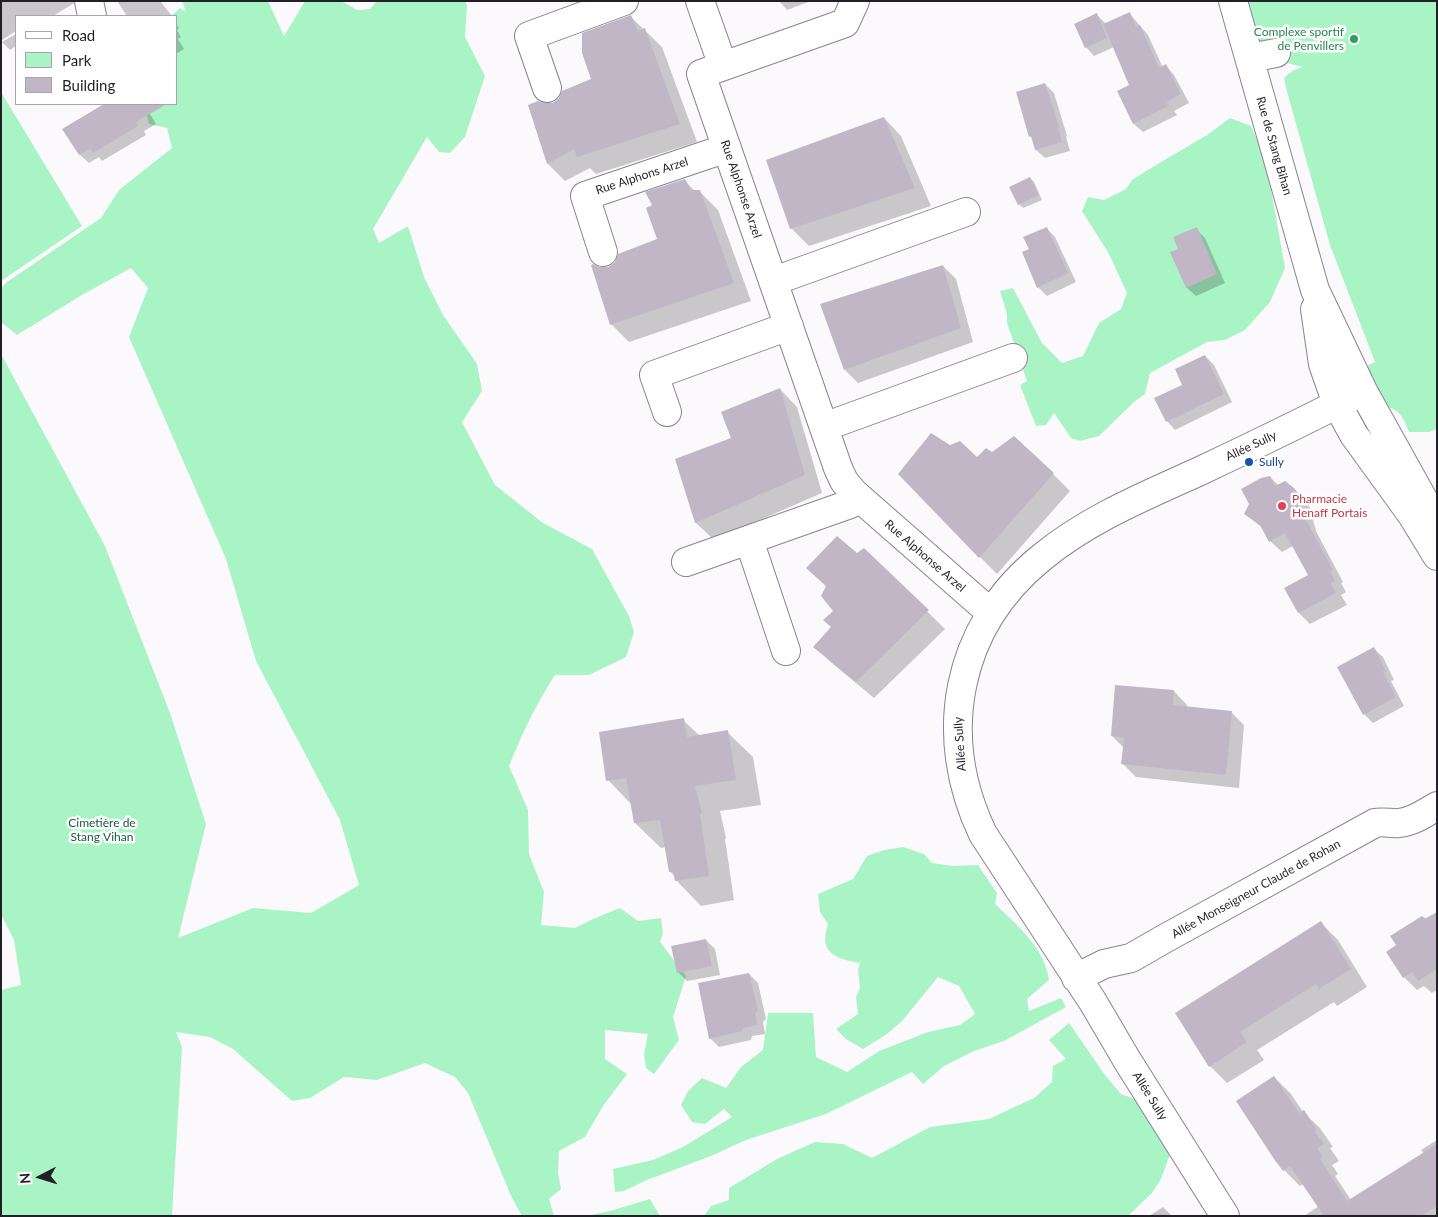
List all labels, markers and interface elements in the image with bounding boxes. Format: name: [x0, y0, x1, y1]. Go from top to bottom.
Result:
legend: [15, 15, 178, 105]
place label: Complexe sportif de Penvillers: [1254, 25, 1344, 53]
text: Road: [62, 26, 95, 44]
marker: Complexe sportif de Penvillers: [1348, 33, 1360, 45]
text: Park: [62, 51, 91, 69]
text: Building: [62, 76, 115, 94]
street label: Rue de Stang Bihan: [1253, 95, 1295, 197]
street label: Rue Alphonse Arzel: [717, 138, 765, 240]
street label: Rue Alphons Arzel: [594, 154, 690, 198]
street label: Allée Sully: [1223, 428, 1279, 464]
place label: Sully: [1259, 455, 1284, 469]
marker: Sully: [1243, 456, 1255, 468]
place label: Pharmacie Henaff Portais: [1292, 492, 1367, 520]
marker: Pharmacie Henaff Portais: [1276, 500, 1288, 512]
street label: Rue Alphonse Arzel: [881, 517, 969, 595]
street label: Allée Sully: [951, 716, 969, 772]
park label: Cimetière de Stang Vihan: [68, 816, 136, 844]
street label: Allée Monseigneur Claude de Rohan: [1169, 836, 1343, 942]
street label: Allée Sully: [1129, 1069, 1171, 1123]
north arrow: [15, 1152, 65, 1202]
text: N: [16, 1172, 33, 1184]

